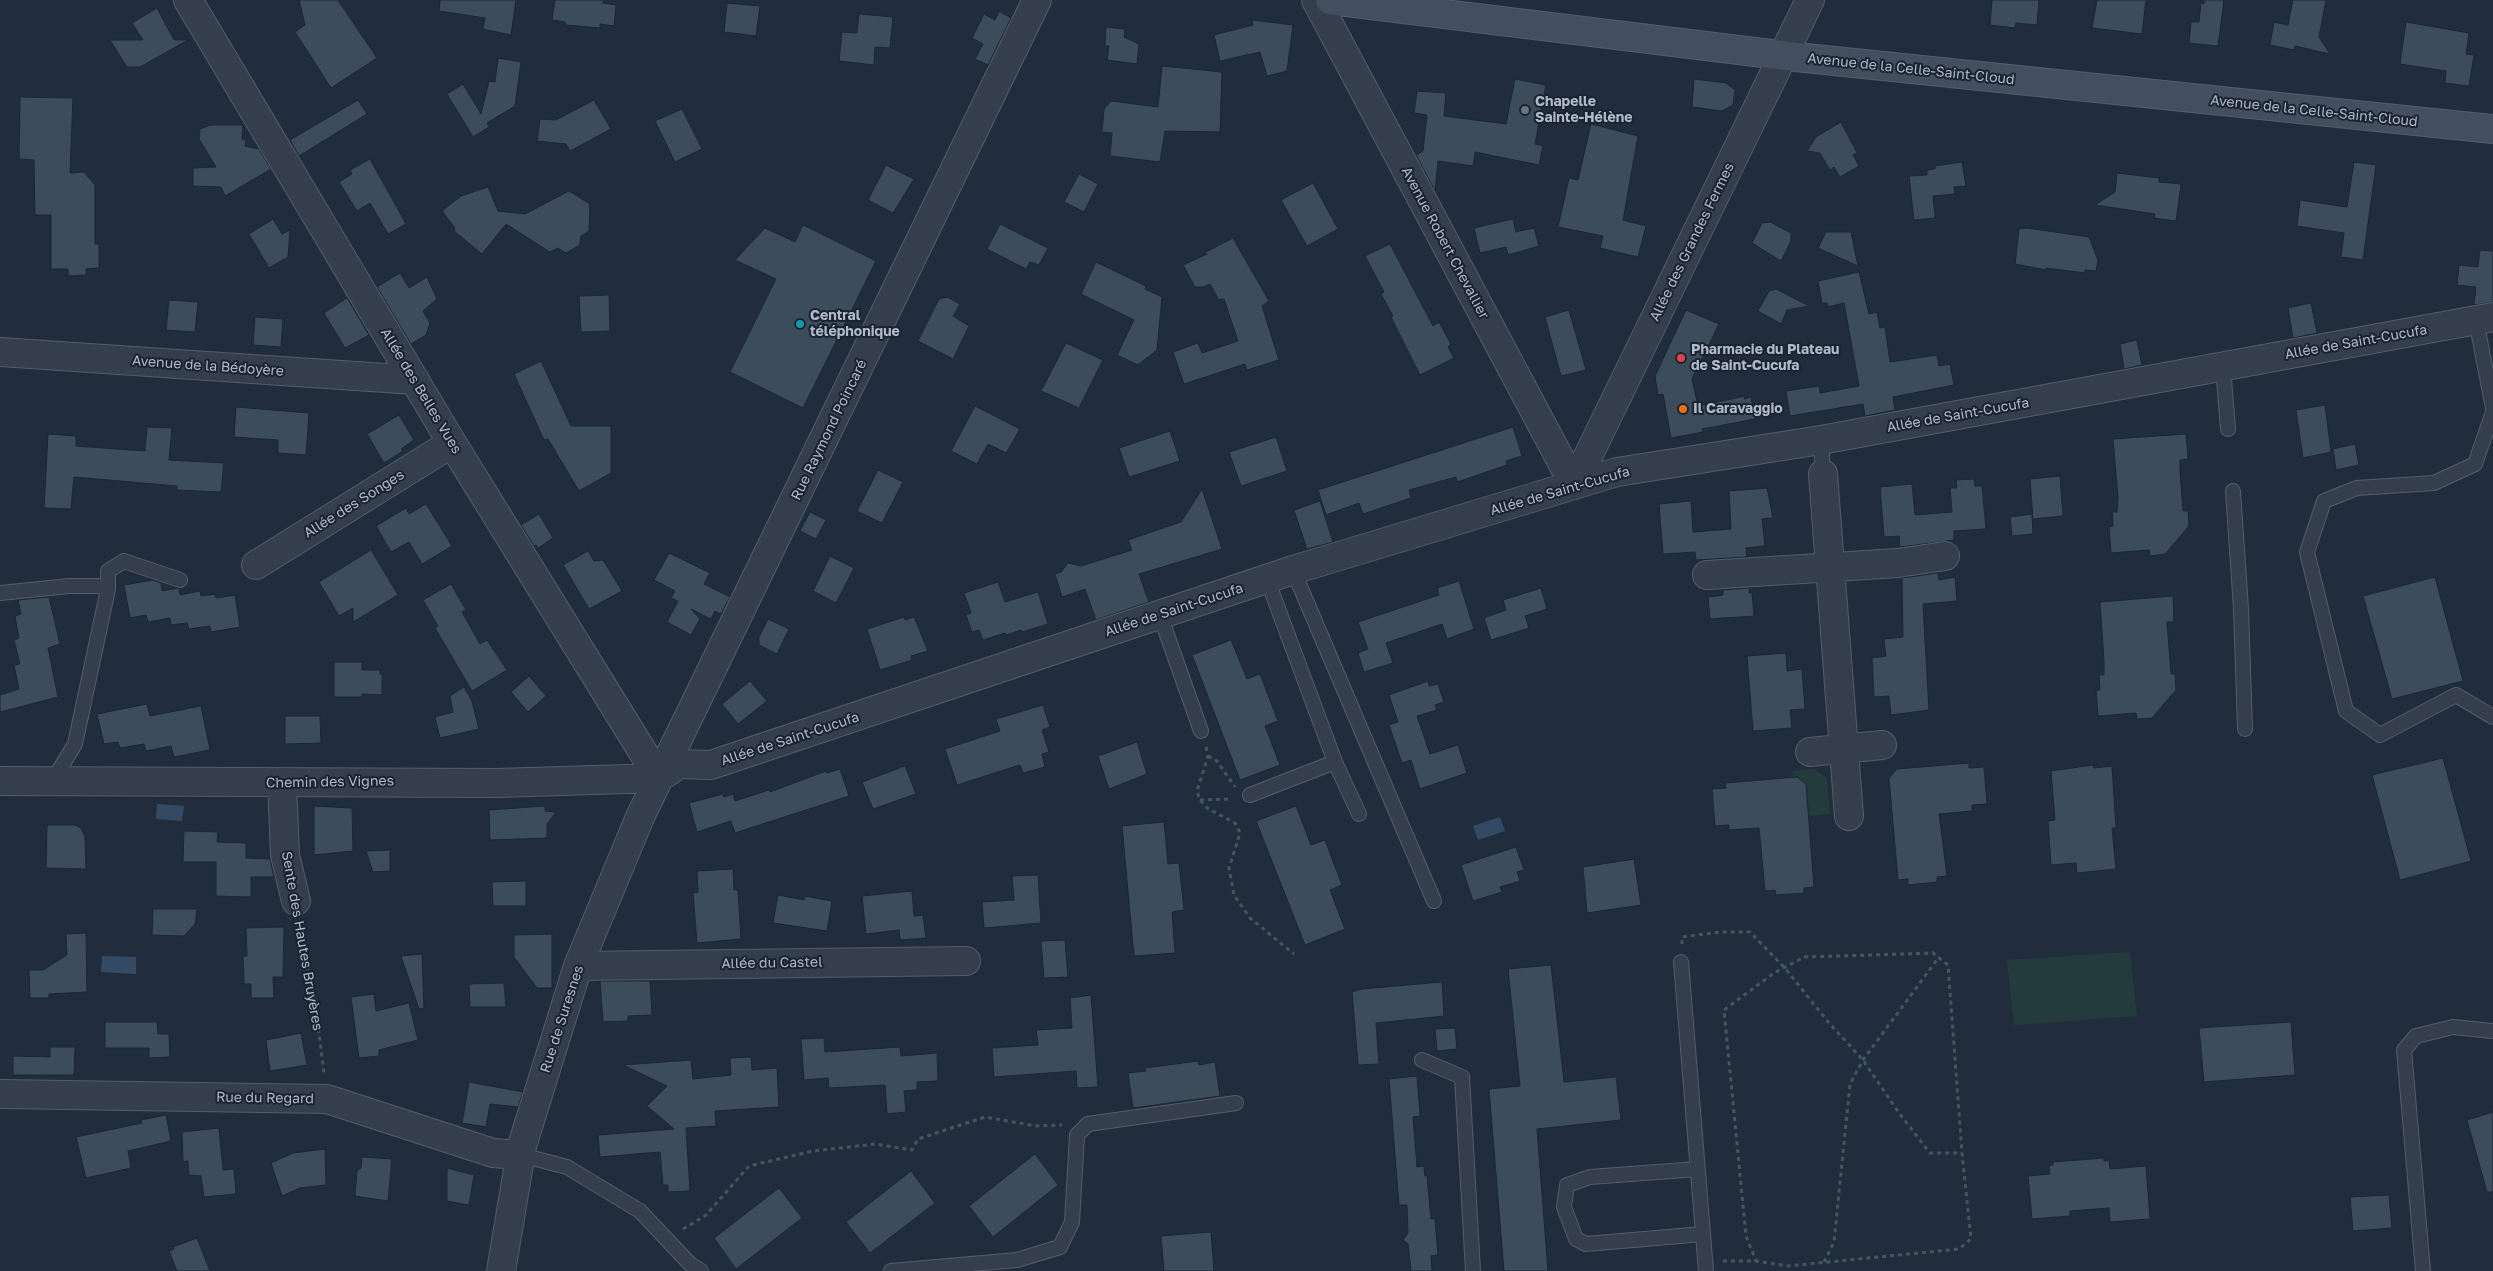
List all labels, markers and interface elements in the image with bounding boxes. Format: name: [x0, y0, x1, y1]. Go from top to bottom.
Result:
street label: Avenue de la Celle-Saint-Cloud: [1807, 50, 2015, 88]
street label: Avenue de la Celle-Saint-Cloud: [2210, 92, 2418, 130]
place label: Chapelle Sainte-Hélène: [1535, 94, 1632, 126]
marker: Chapelle Sainte-Hélène: [1519, 104, 1531, 116]
street label: Allée des Grandes Fermes: [1646, 160, 1738, 324]
street label: Avenue Robert Chevallier: [1398, 164, 1492, 322]
place label: Central téléphonique: [810, 308, 900, 341]
marker: Central téléphonique: [794, 318, 806, 330]
street label: Allée de Saint-Cucufa: [2283, 321, 2429, 363]
street label: Allée des Belles Vues: [377, 325, 465, 457]
place label: Pharmacie du Plateau de Saint-Cucufa: [1691, 342, 1839, 374]
street label: Avenue de la Bédoyère: [131, 352, 285, 380]
marker: Pharmacie du Plateau de Saint-Cucufa: [1675, 352, 1687, 364]
street label: Rue Raymond Poincaré: [788, 357, 870, 503]
street label: Allée de Saint-Cucufa: [1885, 394, 2031, 436]
place label: Il Caravaggio: [1693, 401, 1783, 417]
marker: Il Caravaggio: [1677, 403, 1689, 415]
street label: Allée de Saint-Cucufa: [1488, 463, 1632, 519]
street label: Allée des Songes: [301, 466, 407, 542]
street label: Allée de Saint-Cucufa: [1103, 580, 1245, 640]
street label: Allée de Saint-Cucufa: [719, 709, 861, 769]
street label: Chemin des Vignes: [266, 772, 394, 792]
street label: Sente des Hautes Bruyères: [278, 850, 326, 1032]
street label: Allée du Castel: [721, 954, 823, 972]
street label: Rue de Suresnes: [537, 963, 587, 1075]
street label: Rue du Regard: [216, 1089, 314, 1107]

